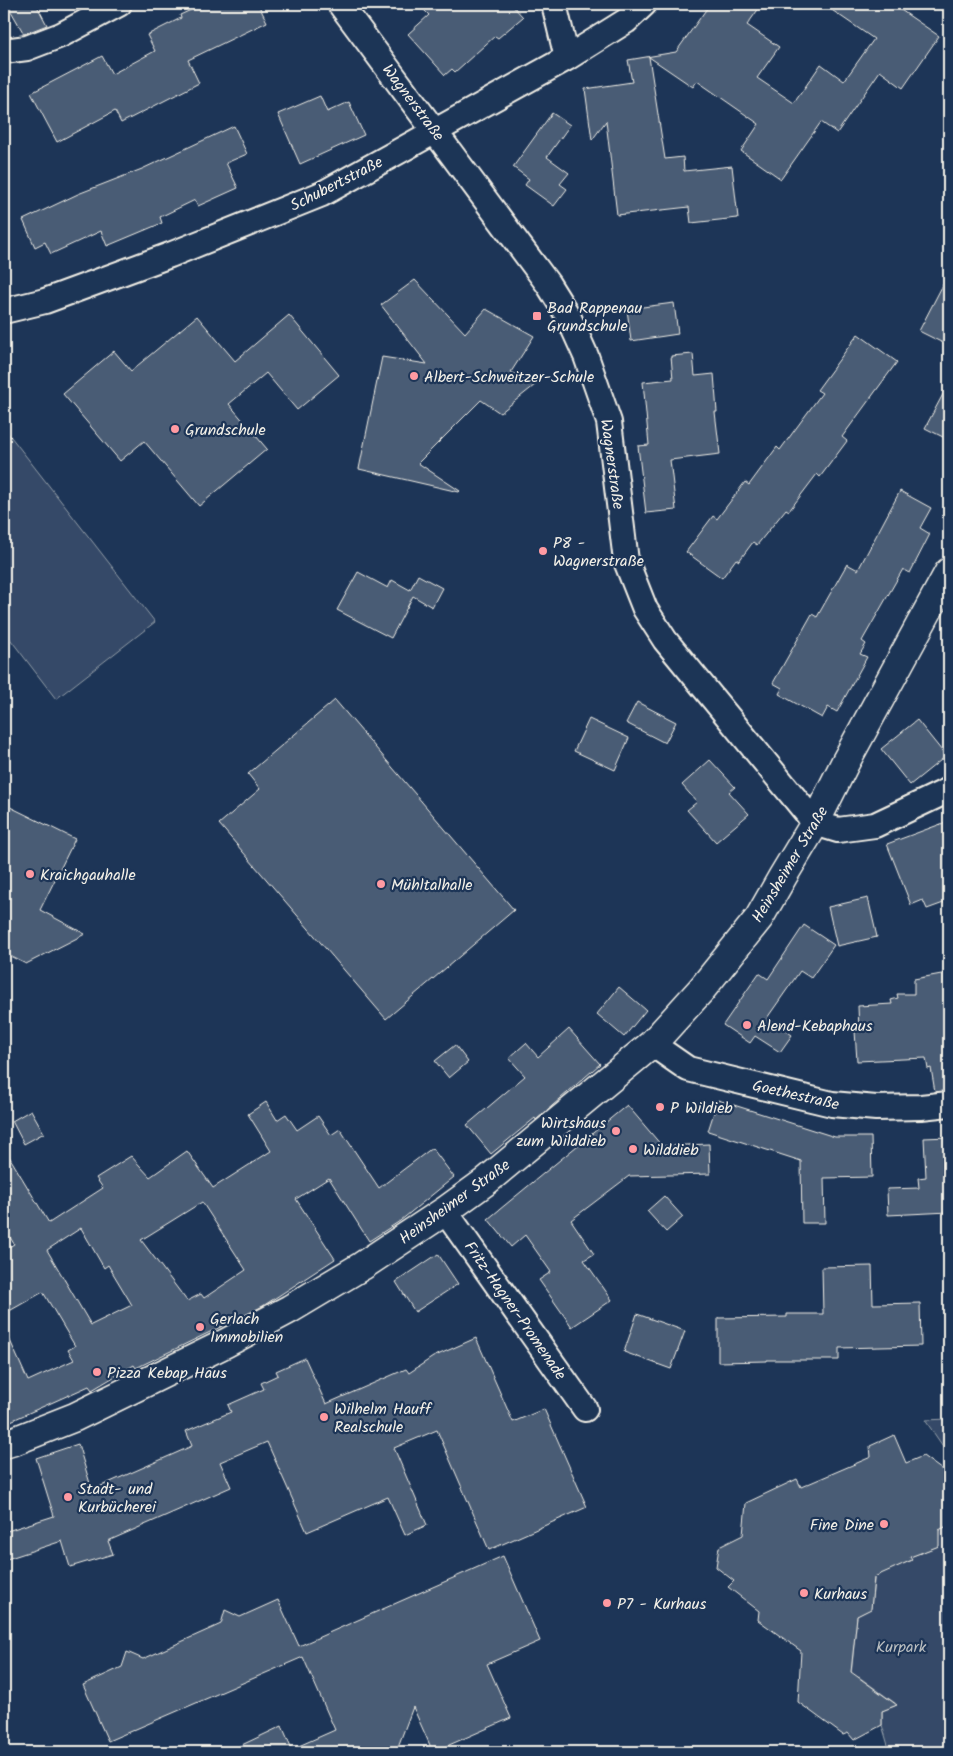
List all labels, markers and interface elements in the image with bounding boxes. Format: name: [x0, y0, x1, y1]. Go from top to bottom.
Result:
street label: Wagnerstraße: [375, 59, 450, 147]
street label: Schubertstraße: [286, 150, 388, 218]
place label: Bad Rappenau Grundschule: [547, 296, 642, 339]
marker: Bad Rappenau Grundschule: [531, 310, 543, 322]
place label: Albert-Schweitzer-Schule: [424, 365, 594, 390]
marker: Albert-Schweitzer-Schule: [408, 370, 420, 382]
street label: Wagnerstraße: [593, 417, 630, 511]
place label: Grundschule: [185, 418, 266, 443]
marker: Grundschule: [169, 423, 181, 435]
place label: P8 - Wagnerstraße: [553, 531, 644, 574]
marker: P8 - Wagnerstraße: [537, 545, 549, 557]
street label: Heinsheimer Straße: [745, 802, 835, 928]
place label: Kraichgauhalle: [40, 863, 136, 888]
marker: Kraichgauhalle: [24, 868, 36, 880]
place label: Mühltalhalle: [391, 873, 473, 898]
marker: Mühltalhalle: [375, 878, 387, 890]
place label: Alend-Kebaphaus: [757, 1014, 873, 1039]
marker: Alend-Kebaphaus: [741, 1019, 753, 1031]
street label: Goethestraße: [750, 1073, 842, 1118]
place label: P Wildieb: [670, 1096, 733, 1121]
marker: P Wildieb: [654, 1101, 666, 1113]
place label: Wirtshaus zum Wilddieb: [516, 1111, 607, 1154]
marker: Wirtshaus zum Wilddieb: [610, 1125, 622, 1137]
place label: Wilddieb: [643, 1138, 699, 1163]
marker: Wilddieb: [627, 1143, 639, 1155]
street label: Heinsheimer Straße: [394, 1153, 516, 1251]
street label: Fritz-Hagner-Promenade: [457, 1236, 572, 1385]
place label: Gerlach Immobilien: [210, 1307, 283, 1350]
marker: Gerlach Immobilien: [194, 1321, 206, 1333]
place label: Pizza Kebap Haus: [107, 1361, 227, 1386]
marker: Pizza Kebap Haus: [91, 1366, 103, 1378]
place label: Wilhelm Hauff Realschule: [334, 1397, 433, 1440]
marker: Wilhelm Hauff Realschule: [318, 1411, 330, 1423]
place label: Stadt- und Kurbücherei: [78, 1477, 157, 1520]
marker: Stadt- und Kurbücherei: [62, 1491, 74, 1503]
place label: Fine Dine: [810, 1513, 874, 1538]
marker: Fine Dine: [878, 1518, 890, 1530]
place label: Kurhaus: [814, 1582, 867, 1607]
marker: Kurhaus: [798, 1587, 810, 1599]
place label: P7 - Kurhaus: [617, 1592, 706, 1617]
marker: P7 - Kurhaus: [601, 1597, 613, 1609]
park label: Kurpark: [876, 1635, 927, 1660]

